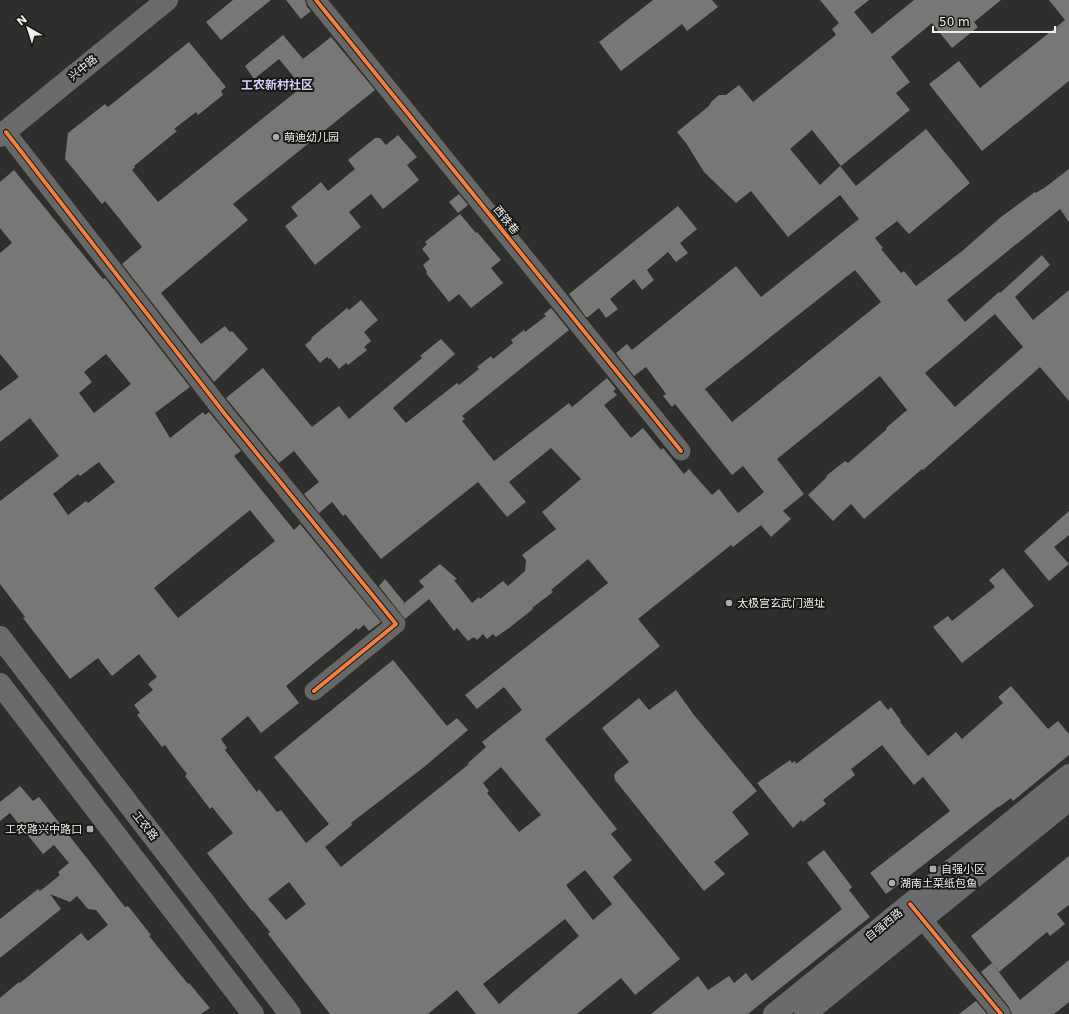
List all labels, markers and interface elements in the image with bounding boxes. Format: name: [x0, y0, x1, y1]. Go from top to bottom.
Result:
north arrow: [8, 8, 48, 48]
scale bar: [933, 8, 1055, 34]
text: N: [14, 13, 30, 29]
text: 50 m: [939, 15, 970, 29]
street label: 兴中路: [66, 53, 100, 83]
district label: 工农新村社区: [241, 78, 313, 92]
place label: 萌迪幼儿园: [284, 131, 339, 144]
marker: 萌迪幼儿园: [271, 132, 281, 142]
street label: 西铁巷: [491, 203, 521, 237]
place label: 太极宫玄武门遗址: [737, 597, 825, 610]
marker: 太极宫玄武门遗址: [724, 598, 734, 608]
street label: 工农路: [130, 809, 160, 843]
place label: 工农路兴中路口: [5, 823, 82, 836]
marker: 工农路兴中路口: [85, 824, 95, 834]
place label: 自强小区: [941, 863, 985, 876]
marker: 自强小区: [928, 864, 938, 874]
place label: 湖南土菜纸包鱼: [900, 877, 977, 890]
marker: 湖南土菜纸包鱼: [887, 878, 897, 888]
street label: 自强西路: [863, 906, 905, 944]

